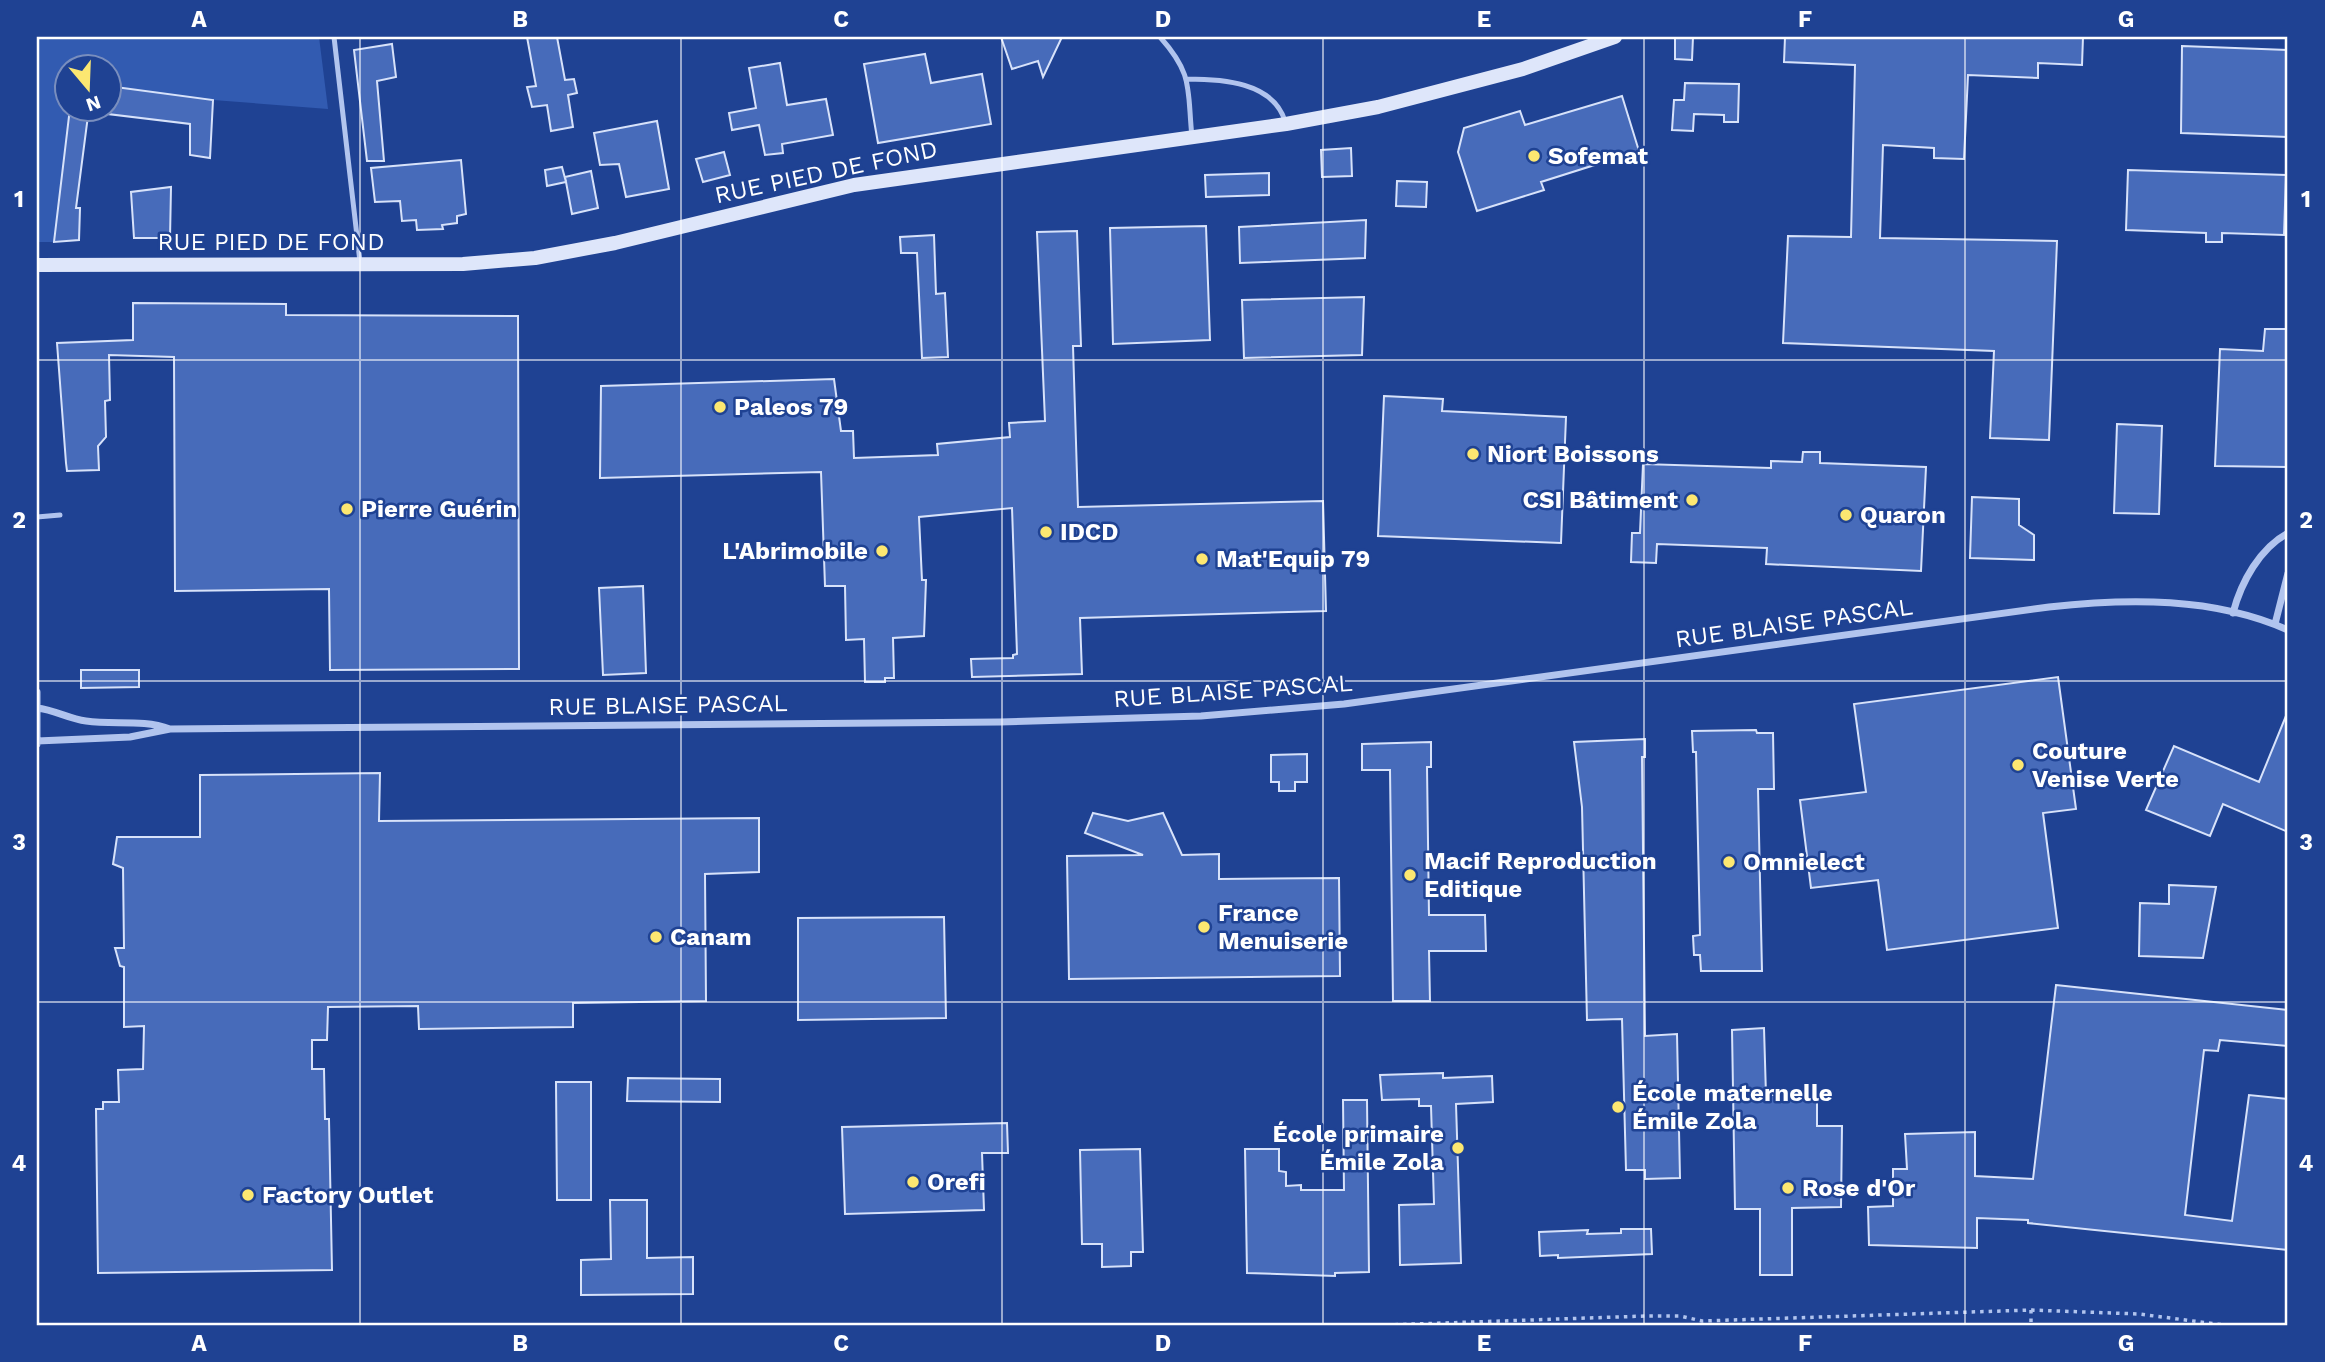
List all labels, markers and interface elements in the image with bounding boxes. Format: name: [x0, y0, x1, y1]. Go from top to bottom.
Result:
text: A: [191, 6, 207, 33]
text: B: [512, 6, 528, 33]
text: C: [833, 6, 849, 33]
text: D: [1155, 6, 1171, 33]
text: E: [1477, 6, 1491, 33]
text: F: [1798, 6, 1812, 33]
text: G: [2118, 6, 2134, 33]
north arrow: [52, 52, 122, 122]
text: N: [83, 90, 104, 117]
street label: RUE PIED DE FOND: [712, 135, 940, 209]
place label: Sofemat: [1548, 142, 1648, 170]
marker: Sofemat: [1526, 148, 1542, 164]
text: 1: [14, 186, 24, 213]
text: 1: [2301, 186, 2311, 213]
street label: RUE PIED DE FOND: [157, 228, 385, 256]
place label: Paleos 79: [734, 393, 848, 421]
marker: Paleos 79: [712, 399, 728, 415]
place label: Niort Boissons: [1487, 440, 1659, 468]
marker: Niort Boissons: [1465, 446, 1481, 462]
place label: CSI Bâtiment: [1523, 486, 1679, 514]
marker: CSI Bâtiment: [1684, 492, 1700, 508]
place label: Pierre Guérin: [361, 495, 517, 523]
marker: Pierre Guérin: [339, 501, 355, 517]
place label: Quaron: [1860, 501, 1946, 529]
text: 2: [12, 507, 26, 534]
marker: Quaron: [1838, 507, 1854, 523]
text: 2: [2299, 507, 2313, 534]
place label: IDCD: [1060, 518, 1118, 546]
marker: IDCD: [1038, 524, 1054, 540]
place label: L'Abrimobile: [722, 537, 868, 565]
marker: L'Abrimobile: [874, 543, 890, 559]
place label: Mat'Equip 79: [1216, 545, 1370, 573]
marker: Mat'Equip 79: [1194, 551, 1210, 567]
street label: RUE BLAISE PASCAL: [1673, 592, 1915, 654]
street label: RUE BLAISE PASCAL: [1113, 669, 1353, 713]
street label: RUE BLAISE PASCAL: [548, 689, 788, 721]
place label: Couture Venise Verte: [2032, 737, 2179, 793]
marker: Couture Venise Verte: [2010, 757, 2026, 773]
text: 3: [12, 829, 26, 856]
text: 3: [2299, 829, 2313, 856]
place label: Macif Reproduction Editique: [1424, 847, 1657, 903]
place label: Omnielect: [1743, 848, 1865, 876]
marker: Omnielect: [1721, 854, 1737, 870]
marker: Macif Reproduction Editique: [1402, 867, 1418, 883]
place label: France Menuiserie: [1218, 899, 1348, 955]
marker: France Menuiserie: [1196, 919, 1212, 935]
place label: Canam: [670, 923, 752, 951]
marker: Canam: [648, 929, 664, 945]
place label: École maternelle Émile Zola: [1632, 1079, 1833, 1135]
marker: École maternelle Émile Zola: [1610, 1099, 1626, 1115]
place label: École primaire Émile Zola: [1273, 1120, 1444, 1176]
marker: École primaire Émile Zola: [1450, 1140, 1466, 1156]
text: 4: [12, 1150, 27, 1177]
text: 4: [2299, 1150, 2314, 1177]
place label: Orefi: [927, 1168, 986, 1196]
marker: Orefi: [905, 1174, 921, 1190]
place label: Rose d'Or: [1802, 1174, 1916, 1202]
marker: Rose d'Or: [1780, 1180, 1796, 1196]
place label: Factory Outlet: [262, 1181, 434, 1209]
marker: Factory Outlet: [240, 1187, 256, 1203]
text: A: [191, 1330, 207, 1357]
text: B: [512, 1330, 528, 1357]
text: C: [833, 1330, 849, 1357]
text: D: [1155, 1330, 1171, 1357]
text: E: [1477, 1330, 1491, 1357]
text: F: [1798, 1330, 1812, 1357]
text: G: [2118, 1330, 2134, 1357]

